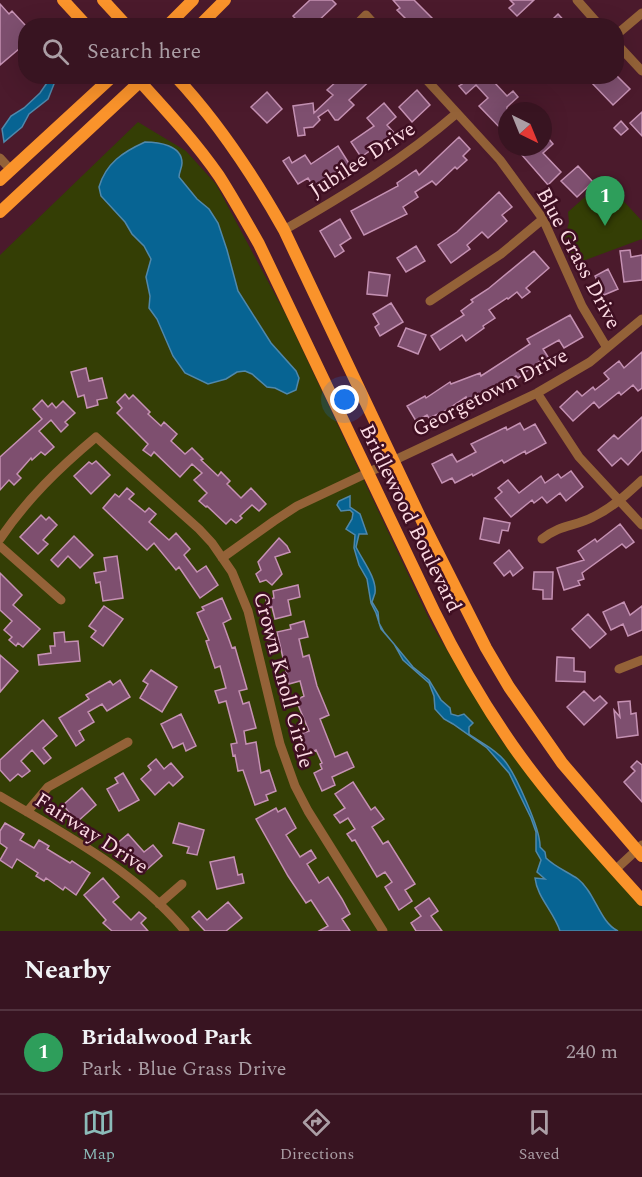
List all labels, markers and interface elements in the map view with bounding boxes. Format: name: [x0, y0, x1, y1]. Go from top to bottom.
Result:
search box: [18, 18, 624, 84]
icon: search: [39, 35, 72, 68]
text: Search here: [87, 35, 201, 68]
north arrow: [498, 102, 552, 156]
street label: Jubilee Drive: [303, 113, 422, 206]
pin: 1: [586, 176, 624, 226]
street label: Blue Grass Drive: [527, 182, 629, 335]
street label: Georgetown Drive: [407, 340, 574, 446]
your location: [330, 385, 359, 414]
street label: Bridlewood Boulevard: [350, 419, 470, 618]
street label: Crown Knoll Circle: [244, 589, 322, 772]
street label: Fairway Drive: [28, 785, 155, 883]
text: Nearby: [24, 950, 110, 990]
text: Bridalwood Park: [81, 1021, 252, 1054]
text: 1: [38, 1037, 49, 1067]
text: 240 m: [566, 1037, 618, 1067]
text: Park · Blue Grass Drive: [81, 1054, 286, 1084]
tab: Map: [82, 1106, 115, 1166]
tab: Directions: [280, 1106, 354, 1166]
tab: Saved: [519, 1106, 560, 1166]

